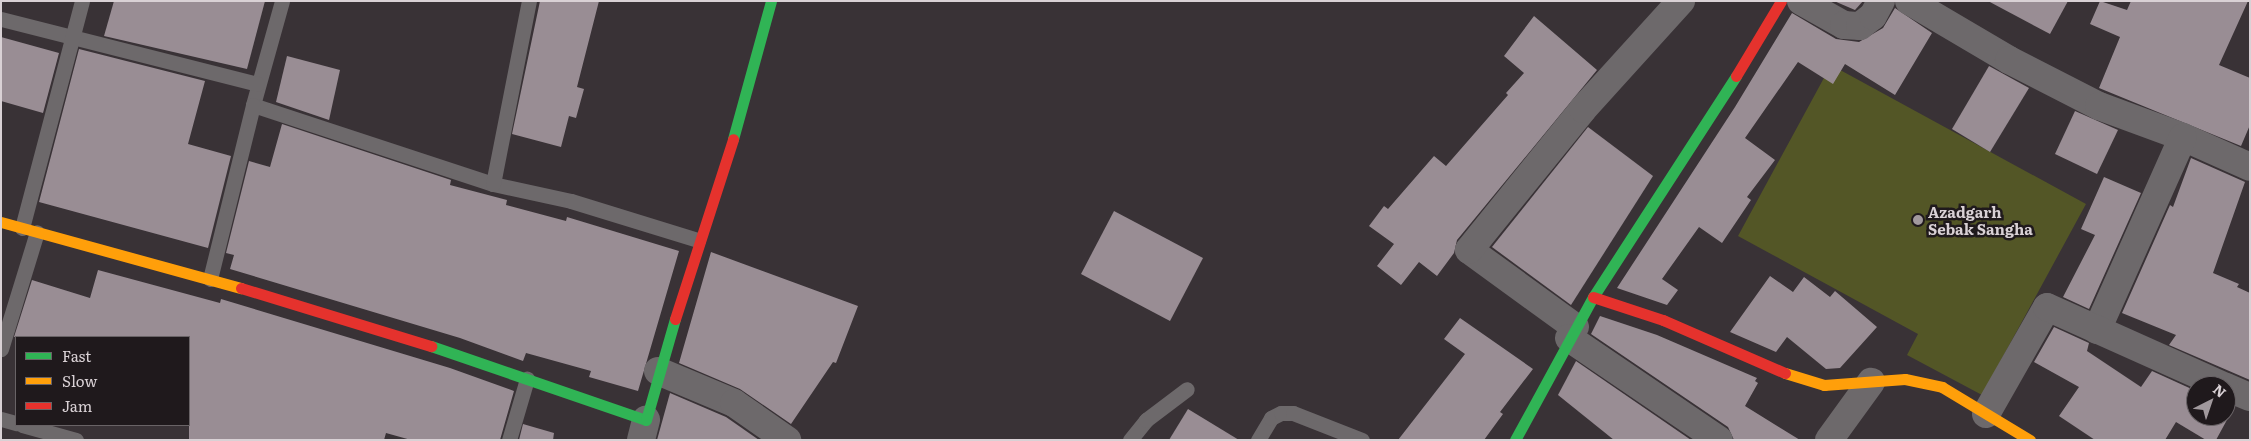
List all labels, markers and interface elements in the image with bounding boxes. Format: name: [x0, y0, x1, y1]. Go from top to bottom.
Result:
place label: Azadgarh Sebak Sangha: [1928, 202, 2033, 237]
marker: Azadgarh Sebak Sangha: [1912, 214, 1924, 226]
legend: [15, 336, 190, 426]
text: Fast: [62, 344, 91, 367]
text: Slow: [62, 369, 97, 392]
north arrow: [2186, 376, 2236, 426]
text: N: [2209, 379, 2231, 402]
text: Jam: [62, 394, 92, 417]

